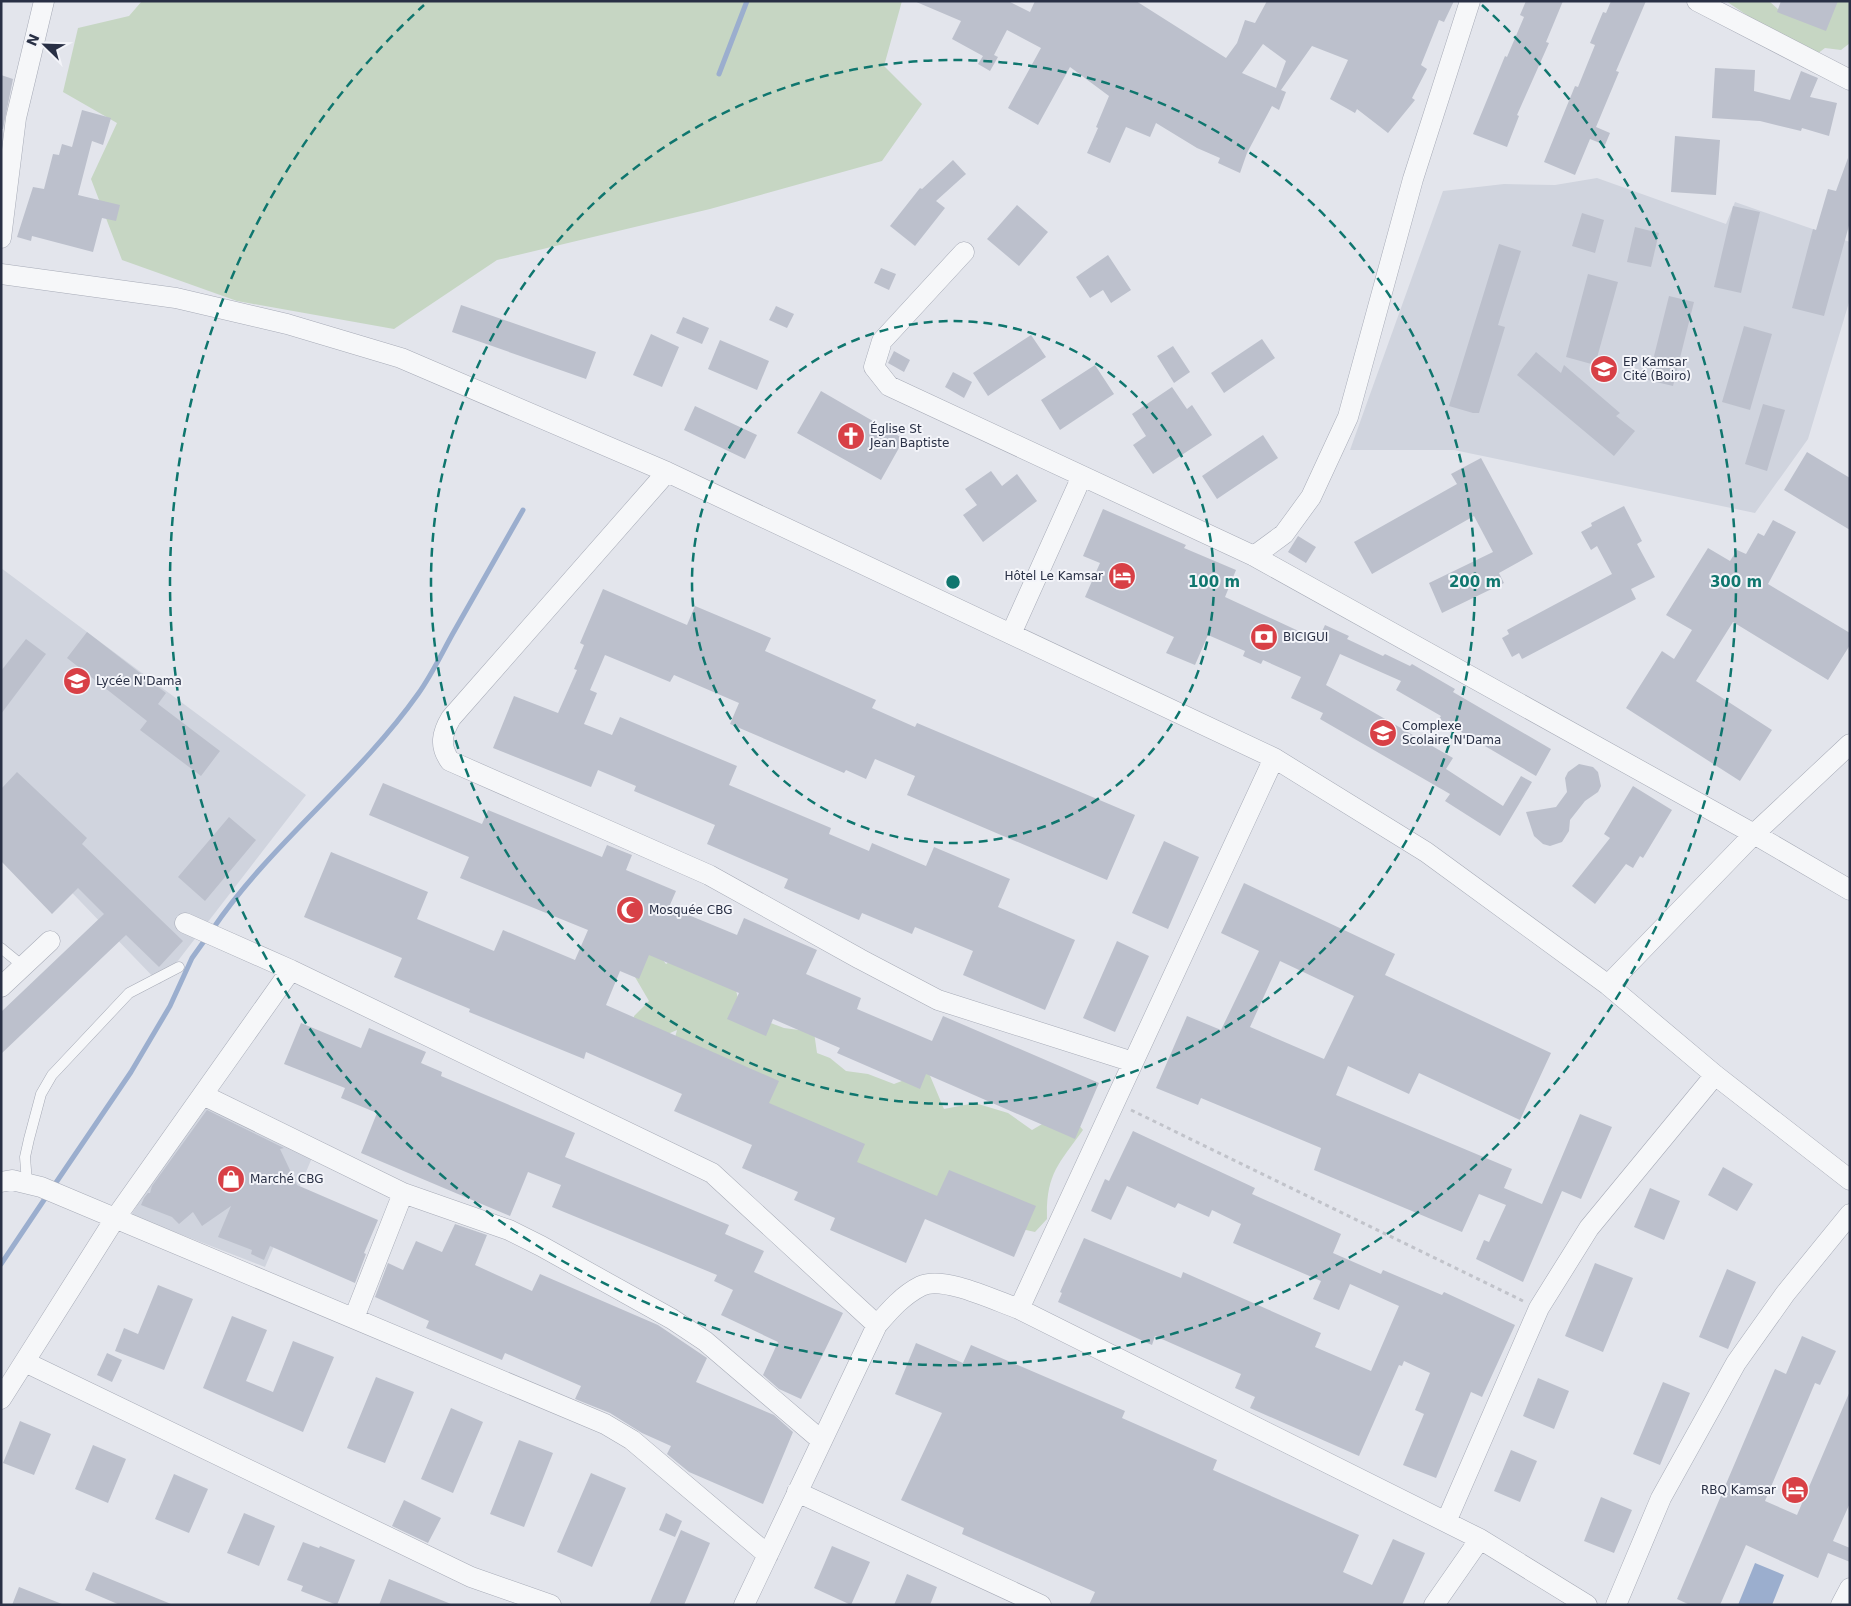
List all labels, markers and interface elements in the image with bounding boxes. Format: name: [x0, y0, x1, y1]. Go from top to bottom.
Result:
north arrow: [20, 20, 70, 70]
text: N: [23, 31, 43, 48]
school or university icon: EP Kamsar Cité (Boiro): [1589, 354, 1619, 384]
place label: EP Kamsar Cité (Boiro): [1623, 355, 1691, 383]
church icon: Église St Jean Baptiste: [836, 421, 866, 451]
place label: Église St Jean Baptiste: [869, 421, 949, 450]
hotel icon: Hôtel Le Kamsar: [1107, 561, 1137, 591]
place label: Hôtel Le Kamsar: [1004, 569, 1103, 583]
centre of rings: [944, 573, 962, 591]
text: 100 m: [1188, 573, 1240, 591]
text: 200 m: [1449, 573, 1501, 591]
text: 300 m: [1710, 573, 1762, 591]
bank icon: BICIGUI: [1249, 622, 1279, 652]
place label: BICIGUI: [1283, 630, 1328, 644]
school or university icon: Lycée N'Dama: [62, 666, 92, 696]
place label: Lycée N'Dama: [96, 674, 182, 688]
school or university icon: Complexe Scolaire N'Dama: [1368, 718, 1398, 748]
place label: Complexe Scolaire N'Dama: [1402, 719, 1501, 747]
mosque icon: Mosquée CBG: [615, 895, 645, 925]
place label: Mosquée CBG: [649, 903, 732, 917]
shop icon: Marché CBG: [216, 1164, 246, 1194]
place label: Marché CBG: [250, 1172, 323, 1186]
hotel icon: RBQ Kamsar: [1780, 1475, 1810, 1505]
place label: RBQ Kamsar: [1701, 1483, 1776, 1497]

